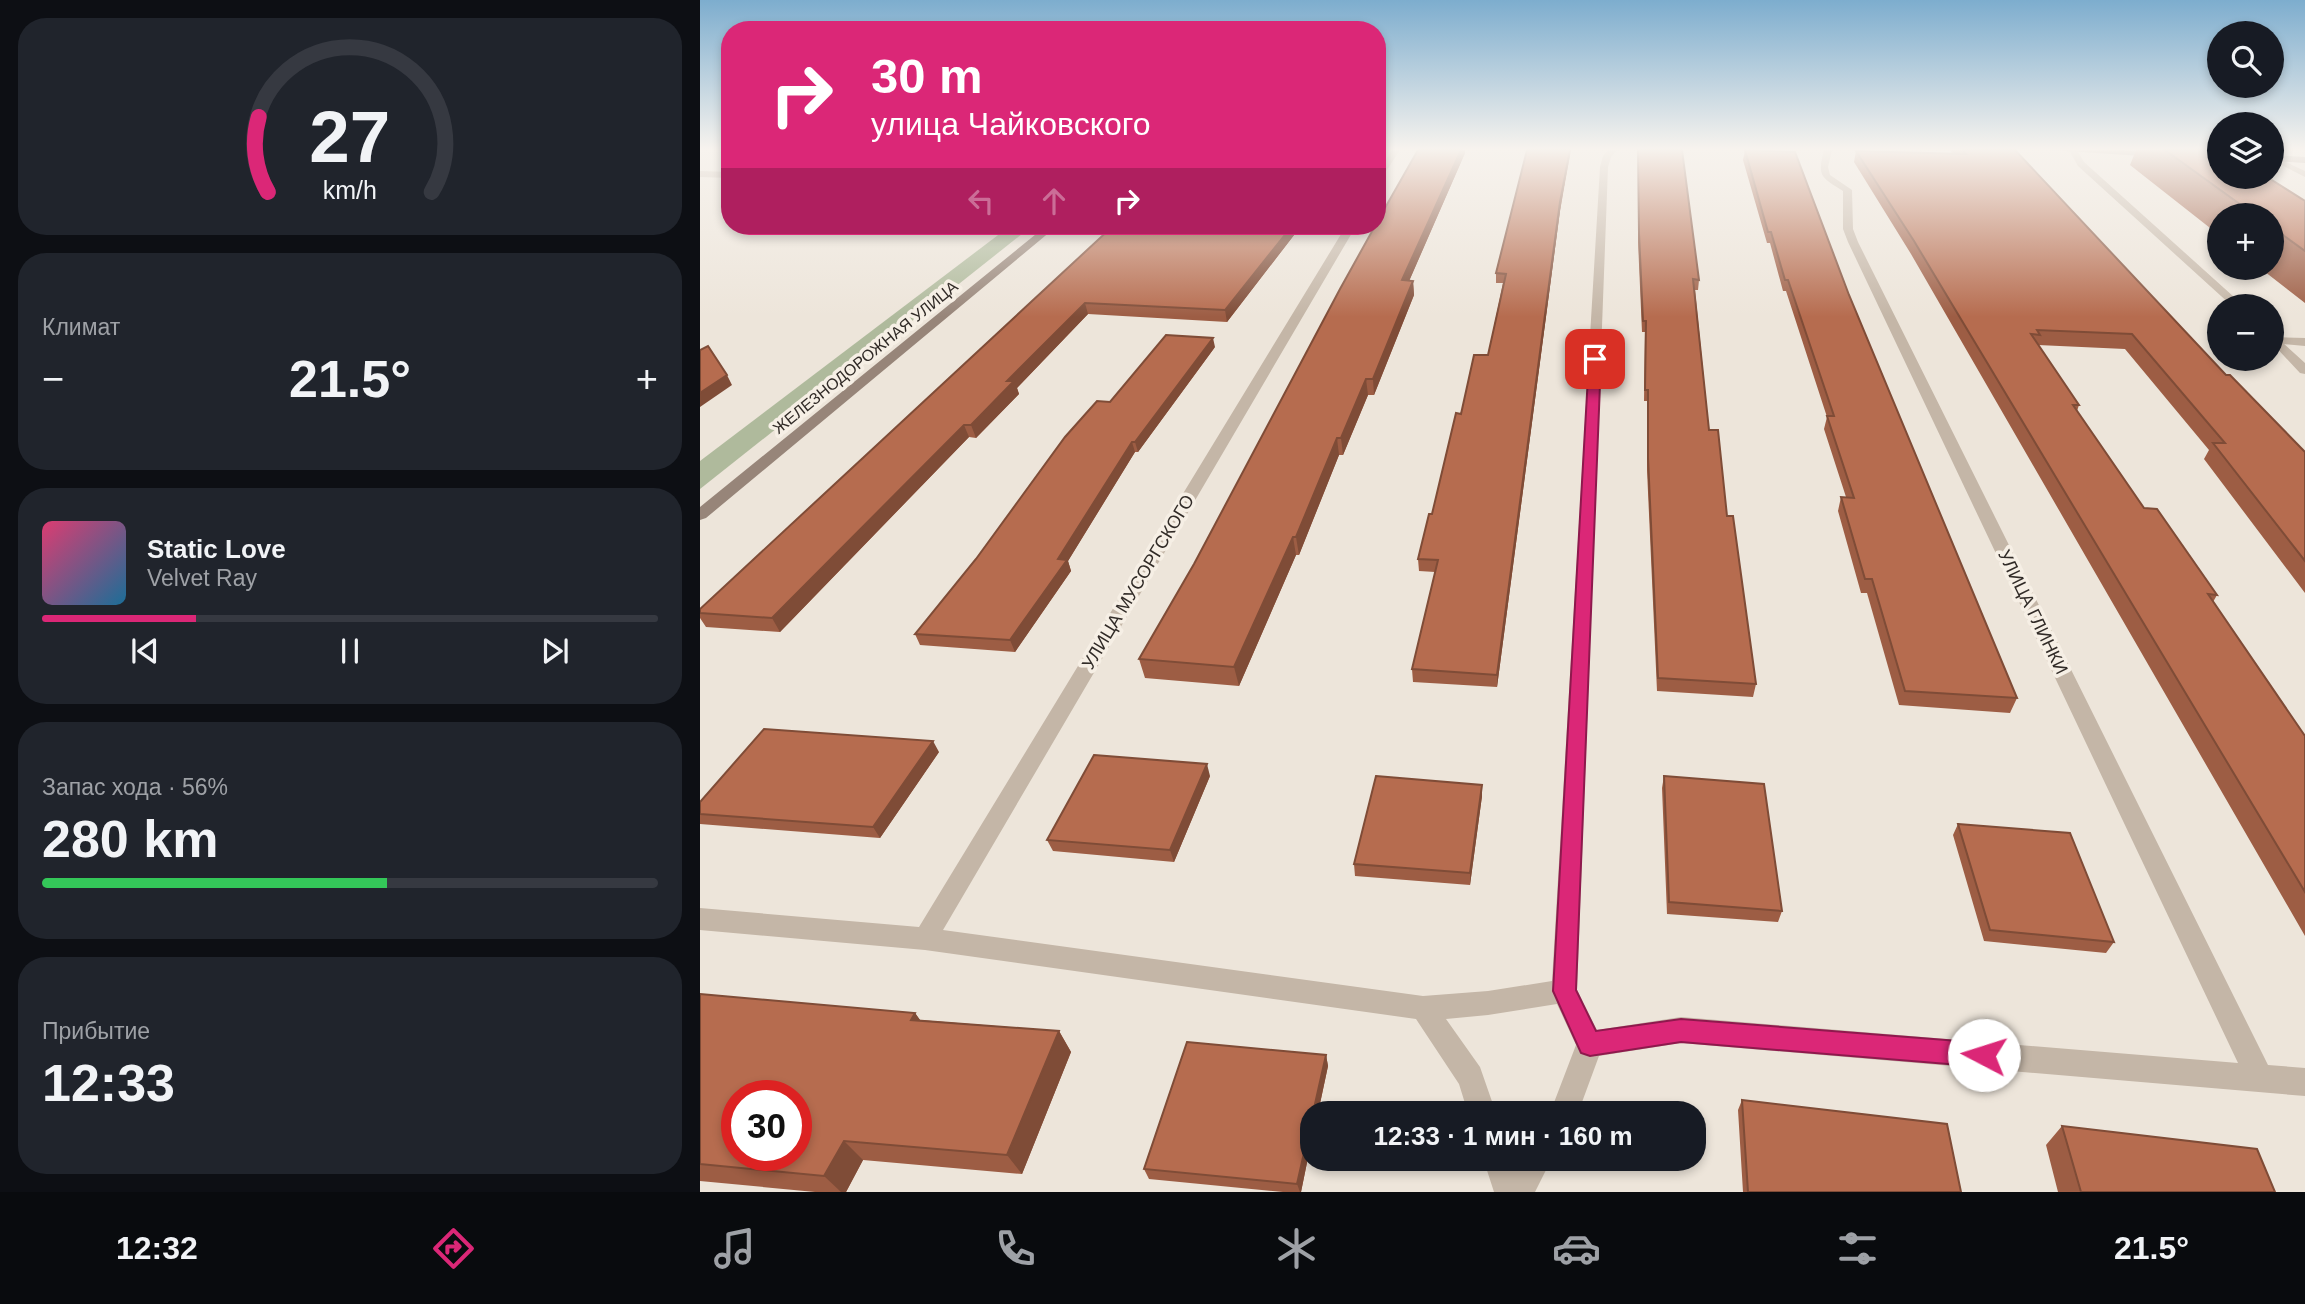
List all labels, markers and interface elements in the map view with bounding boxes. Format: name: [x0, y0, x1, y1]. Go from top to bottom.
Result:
map controls: [2207, 21, 2284, 371]
button: search: [2207, 21, 2284, 98]
icon: right: [756, 49, 847, 140]
text: 30 m: [871, 49, 983, 103]
text: 27: [310, 97, 390, 178]
text: улица Чайковского: [871, 106, 1151, 142]
button: layers: [2207, 112, 2284, 189]
text: km/h: [323, 176, 377, 204]
icon: left: [962, 182, 1000, 220]
icon: ahead: [1035, 182, 1073, 220]
icon: right: [1108, 182, 1146, 220]
button: +: [2207, 203, 2284, 280]
street label: ЖЕЛЕЗНОДОРОЖНАЯ УЛИЦА: [770, 277, 961, 437]
button: −: [2207, 294, 2284, 371]
text: Климат: [42, 314, 120, 340]
pin: [1565, 329, 1625, 389]
icon: arrive: [1576, 340, 1614, 378]
text: 21.5°: [289, 350, 411, 408]
text: −: [42, 358, 64, 400]
text: +: [636, 358, 658, 400]
street label: УЛИЦА МУСОРГСКОГО: [1078, 491, 1198, 673]
text: Static Love: [147, 534, 286, 564]
street label: УЛИЦА ГЛИНКИ: [1994, 547, 2072, 677]
text: Velvet Ray: [147, 565, 257, 591]
icon: previous: [126, 632, 164, 670]
icon: pause: [331, 632, 369, 670]
icon: next: [536, 632, 574, 670]
text: Запас хода · 56%: [42, 774, 228, 800]
text: 280 km: [42, 810, 218, 868]
text: Прибытие: [42, 1018, 150, 1044]
position arrow: [1947, 1018, 2021, 1092]
text: 12:33: [42, 1054, 175, 1112]
speed limit sign: 30: [721, 1080, 812, 1171]
text: 12:33 · 1 мин · 160 m: [1373, 1121, 1633, 1151]
icon: directions: [429, 1224, 478, 1273]
icon: music: [710, 1224, 759, 1273]
icon: phone: [991, 1224, 1040, 1273]
icon: climate: [1272, 1224, 1321, 1273]
icon: car: [1552, 1224, 1601, 1273]
icon: filters: [1833, 1224, 1882, 1273]
text: 12:32: [116, 1230, 198, 1266]
text: 21.5°: [2114, 1230, 2189, 1266]

